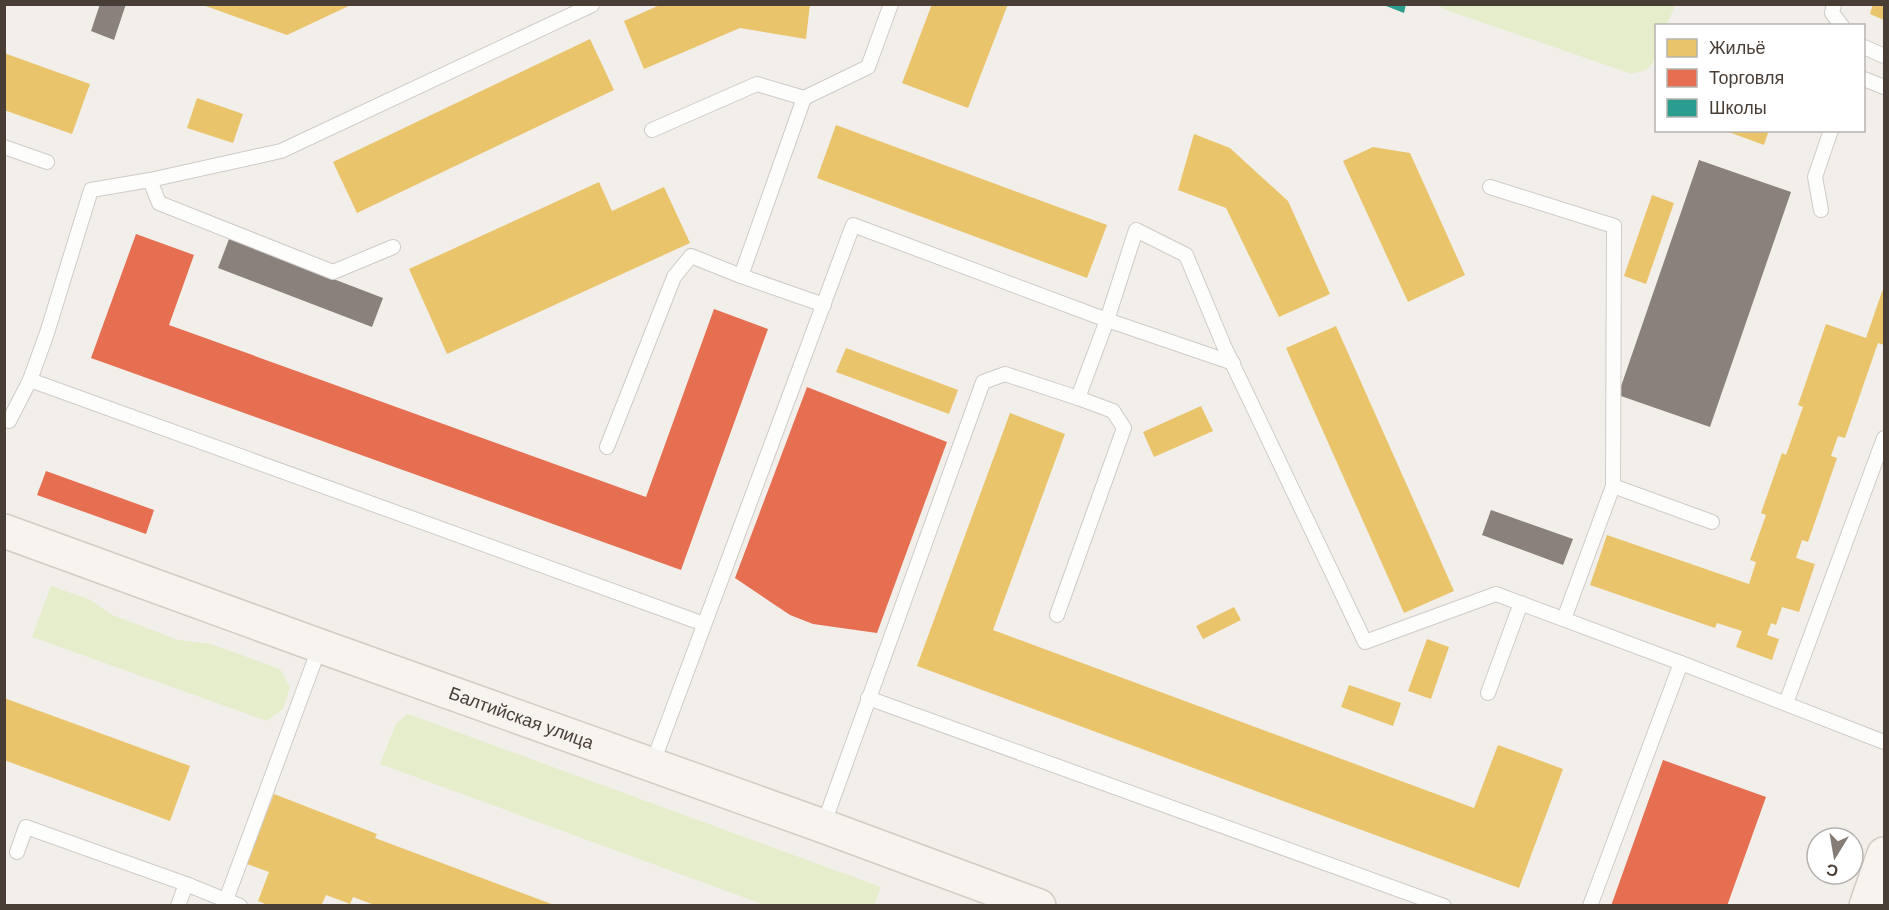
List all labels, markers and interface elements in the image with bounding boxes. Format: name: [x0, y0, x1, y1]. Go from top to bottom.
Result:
legend: [1655, 24, 1865, 132]
text: Жильё: [1709, 38, 1766, 58]
text: Торговля: [1709, 68, 1784, 88]
text: Школы: [1709, 98, 1767, 118]
street label: Балтийская улица: [446, 683, 597, 753]
north arrow: [1805, 826, 1865, 886]
text: С: [1825, 861, 1840, 880]

